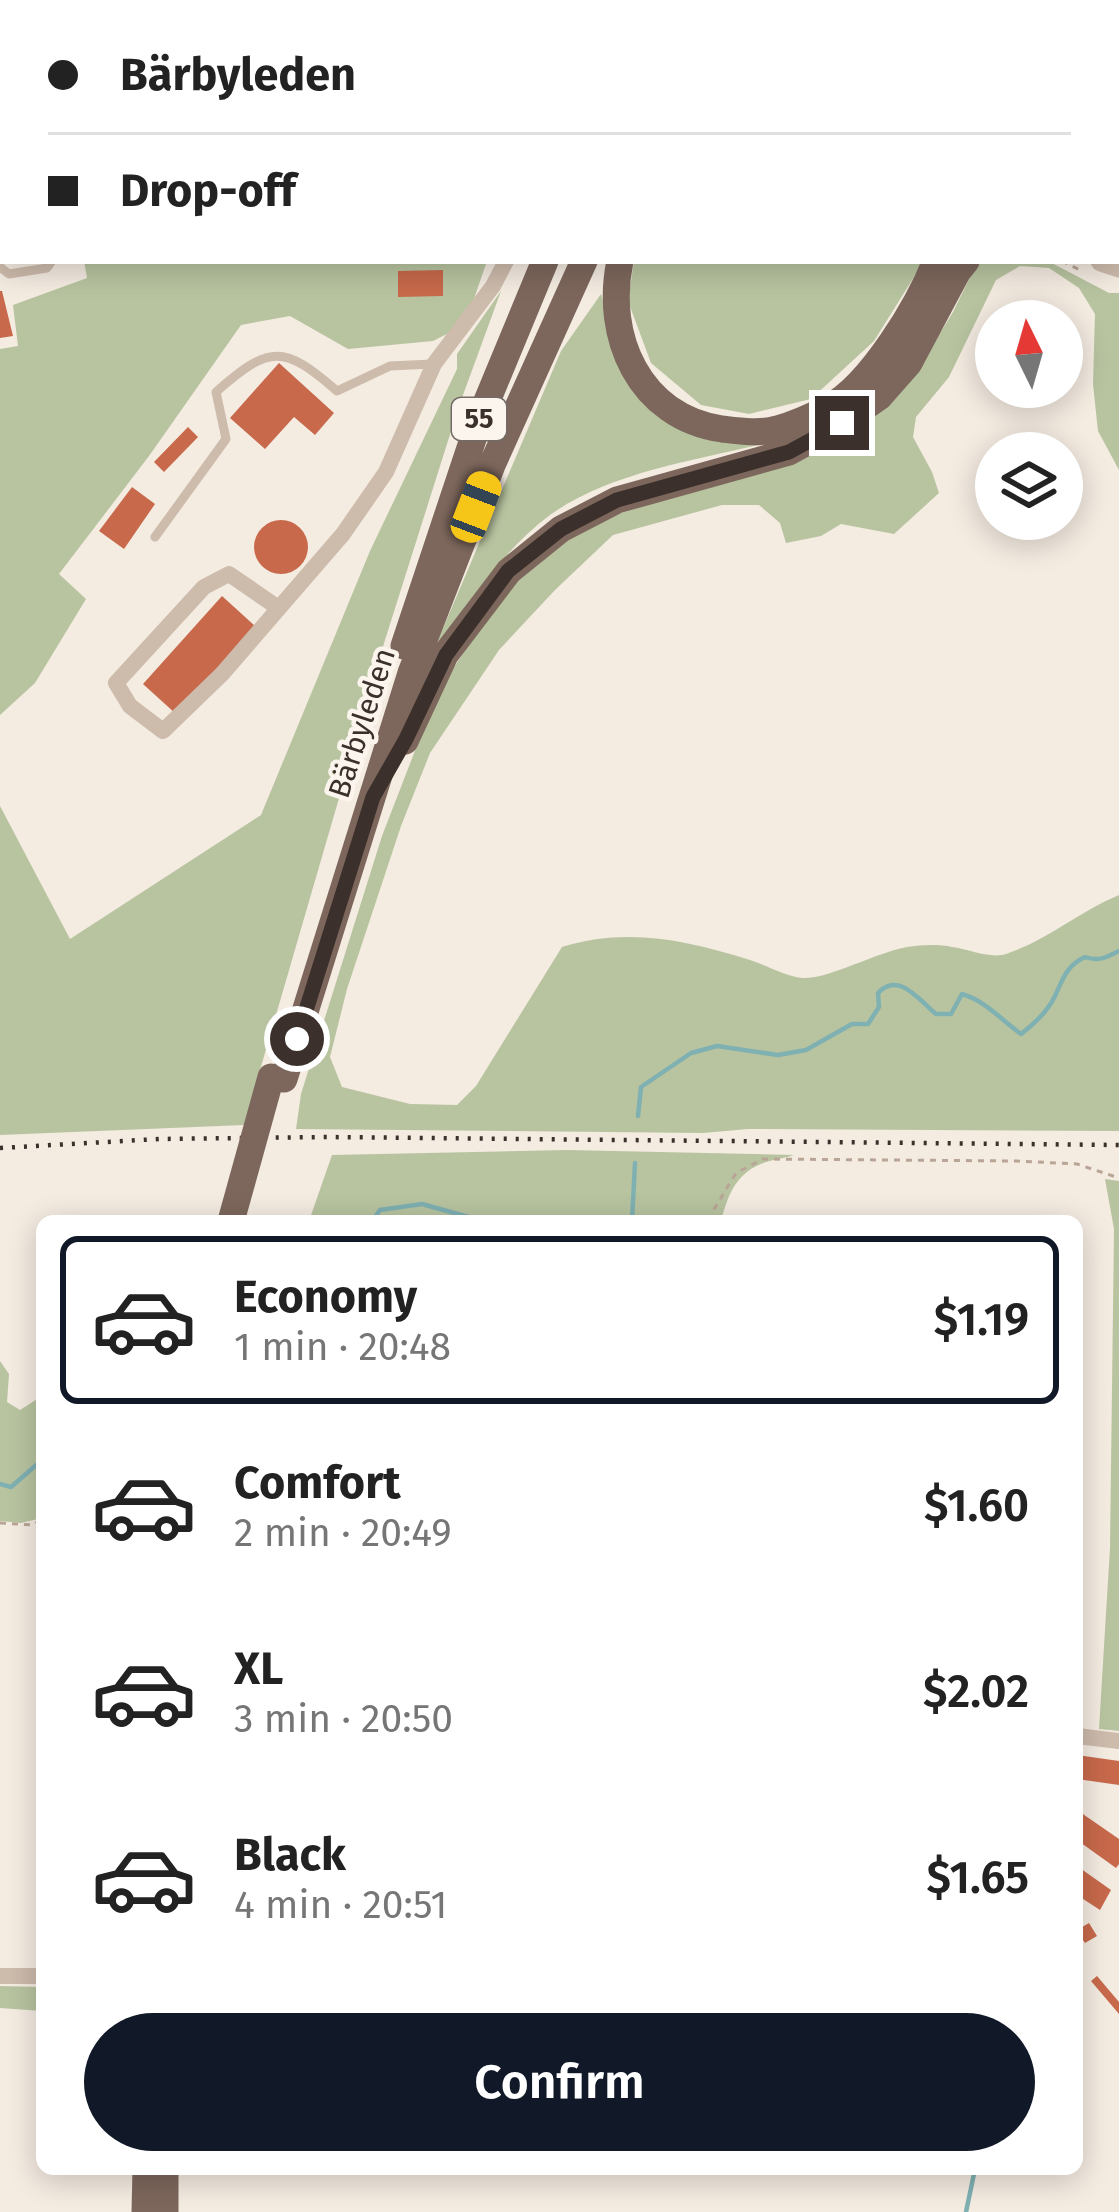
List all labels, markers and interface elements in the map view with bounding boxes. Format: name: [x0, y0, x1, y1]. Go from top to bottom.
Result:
text: Bärbyleden: [120, 48, 356, 102]
text: Drop-off: [120, 164, 296, 218]
north arrow: [975, 300, 1083, 408]
map controls: [975, 300, 1083, 540]
route end: [815, 396, 869, 450]
road number: 55: [452, 398, 506, 440]
button: layers: [975, 432, 1083, 540]
car: [446, 467, 506, 547]
street label: Bärbyleden: [321, 644, 403, 802]
route start: [270, 1012, 324, 1066]
icon: car: [90, 1266, 198, 1374]
text: Economy: [234, 1270, 417, 1324]
text: $1.19: [934, 1293, 1029, 1347]
text: 1 min · 20:48: [234, 1324, 451, 1370]
icon: car: [90, 1452, 198, 1560]
text: Comfort: [234, 1456, 401, 1510]
text: $1.60: [924, 1479, 1029, 1533]
text: 2 min · 20:49: [234, 1510, 452, 1556]
icon: car: [90, 1638, 198, 1746]
text: XL: [234, 1642, 283, 1696]
text: $2.02: [923, 1665, 1029, 1719]
text: 3 min · 20:50: [234, 1696, 453, 1742]
icon: car: [90, 1824, 198, 1932]
text: Black: [234, 1828, 346, 1882]
text: $1.65: [927, 1851, 1029, 1905]
text: 4 min · 20:51: [234, 1882, 447, 1928]
button: Confirm: [84, 2013, 1035, 2151]

